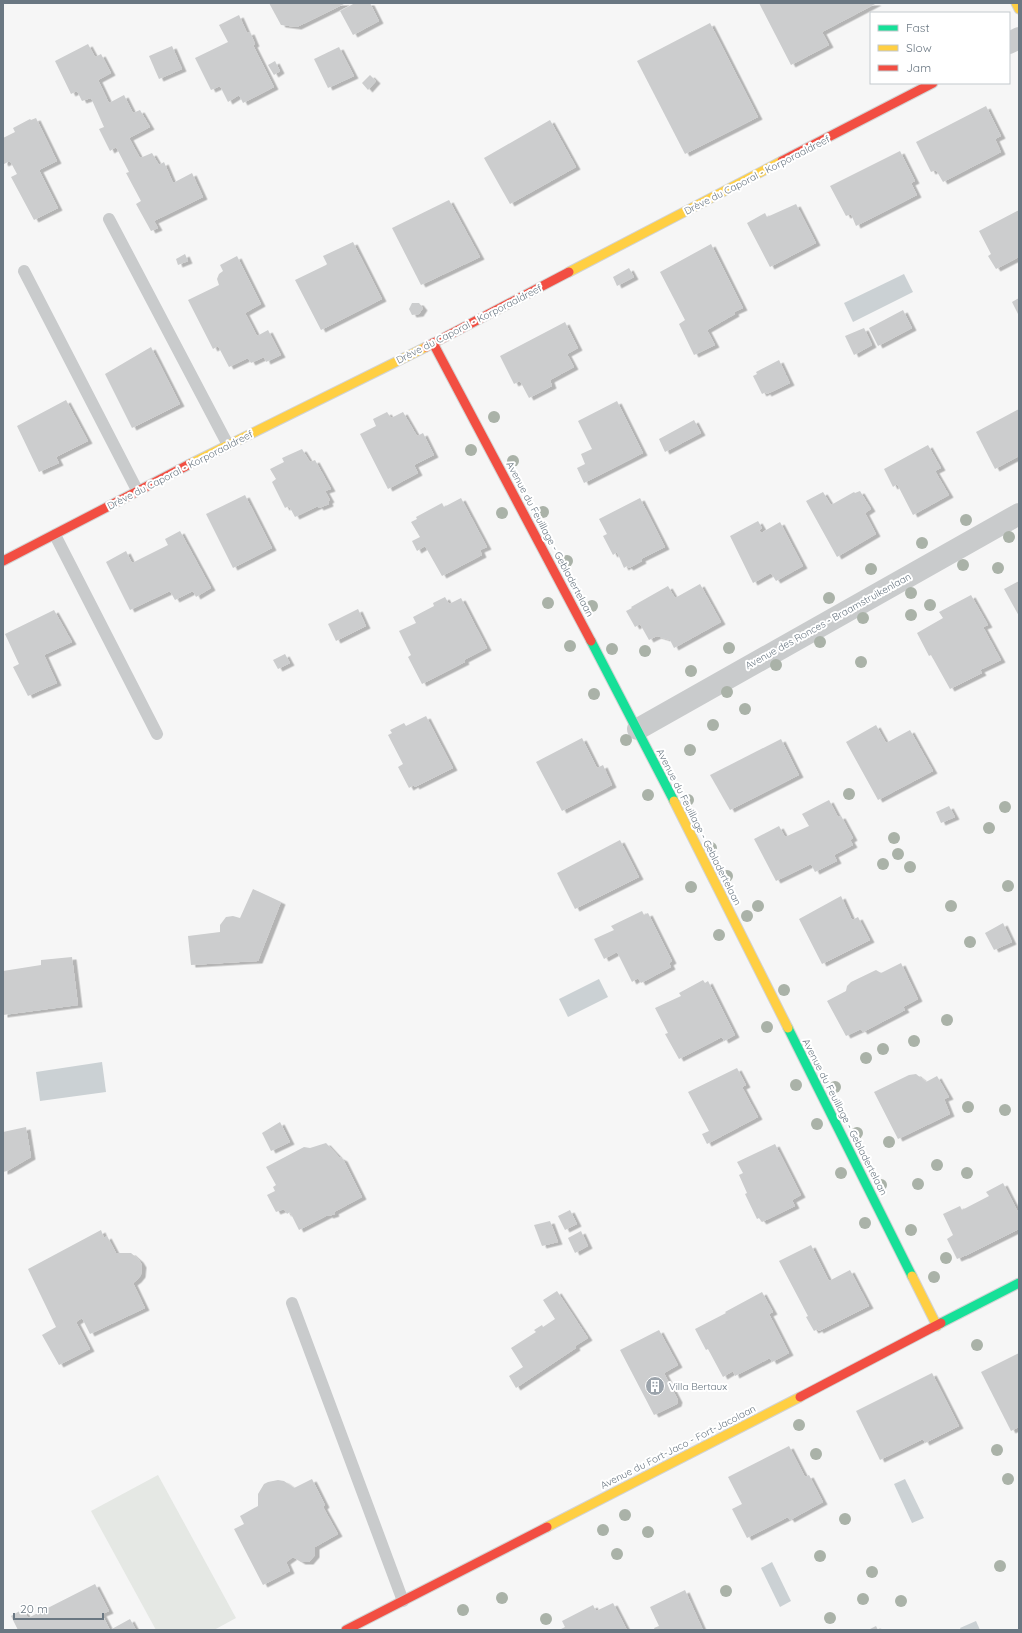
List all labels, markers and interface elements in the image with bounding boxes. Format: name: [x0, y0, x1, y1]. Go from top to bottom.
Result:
legend: [870, 12, 1010, 84]
text: Fast: [906, 20, 930, 35]
text: Slow: [906, 40, 932, 55]
text: Jam: [906, 60, 931, 75]
street label: Drève du Caporal - Korporaaldreef: [682, 132, 833, 218]
street label: Drève du Caporal - Korporaaldreef: [394, 281, 545, 367]
street label: Drève du Caporal - Korporaaldreef: [105, 427, 256, 513]
street label: Avenue du Feuillage - Gebladertelaan: [503, 459, 597, 619]
street label: Avenue des Ronces - Braamstruikenlaan: [743, 570, 913, 672]
street label: Avenue du Feuillage - Gebladertelaan: [654, 746, 744, 908]
street label: Avenue du Feuillage - Gebladertelaan: [800, 1036, 890, 1198]
building icon: Villa Bertaux: [644, 1375, 666, 1397]
place label: Villa Bertaux: [669, 1380, 727, 1393]
street label: Avenue du Fort-Jaco - Fort-Jacolaan: [598, 1402, 758, 1492]
scale bar: [14, 1595, 103, 1621]
text: 20 m: [20, 1601, 48, 1616]

